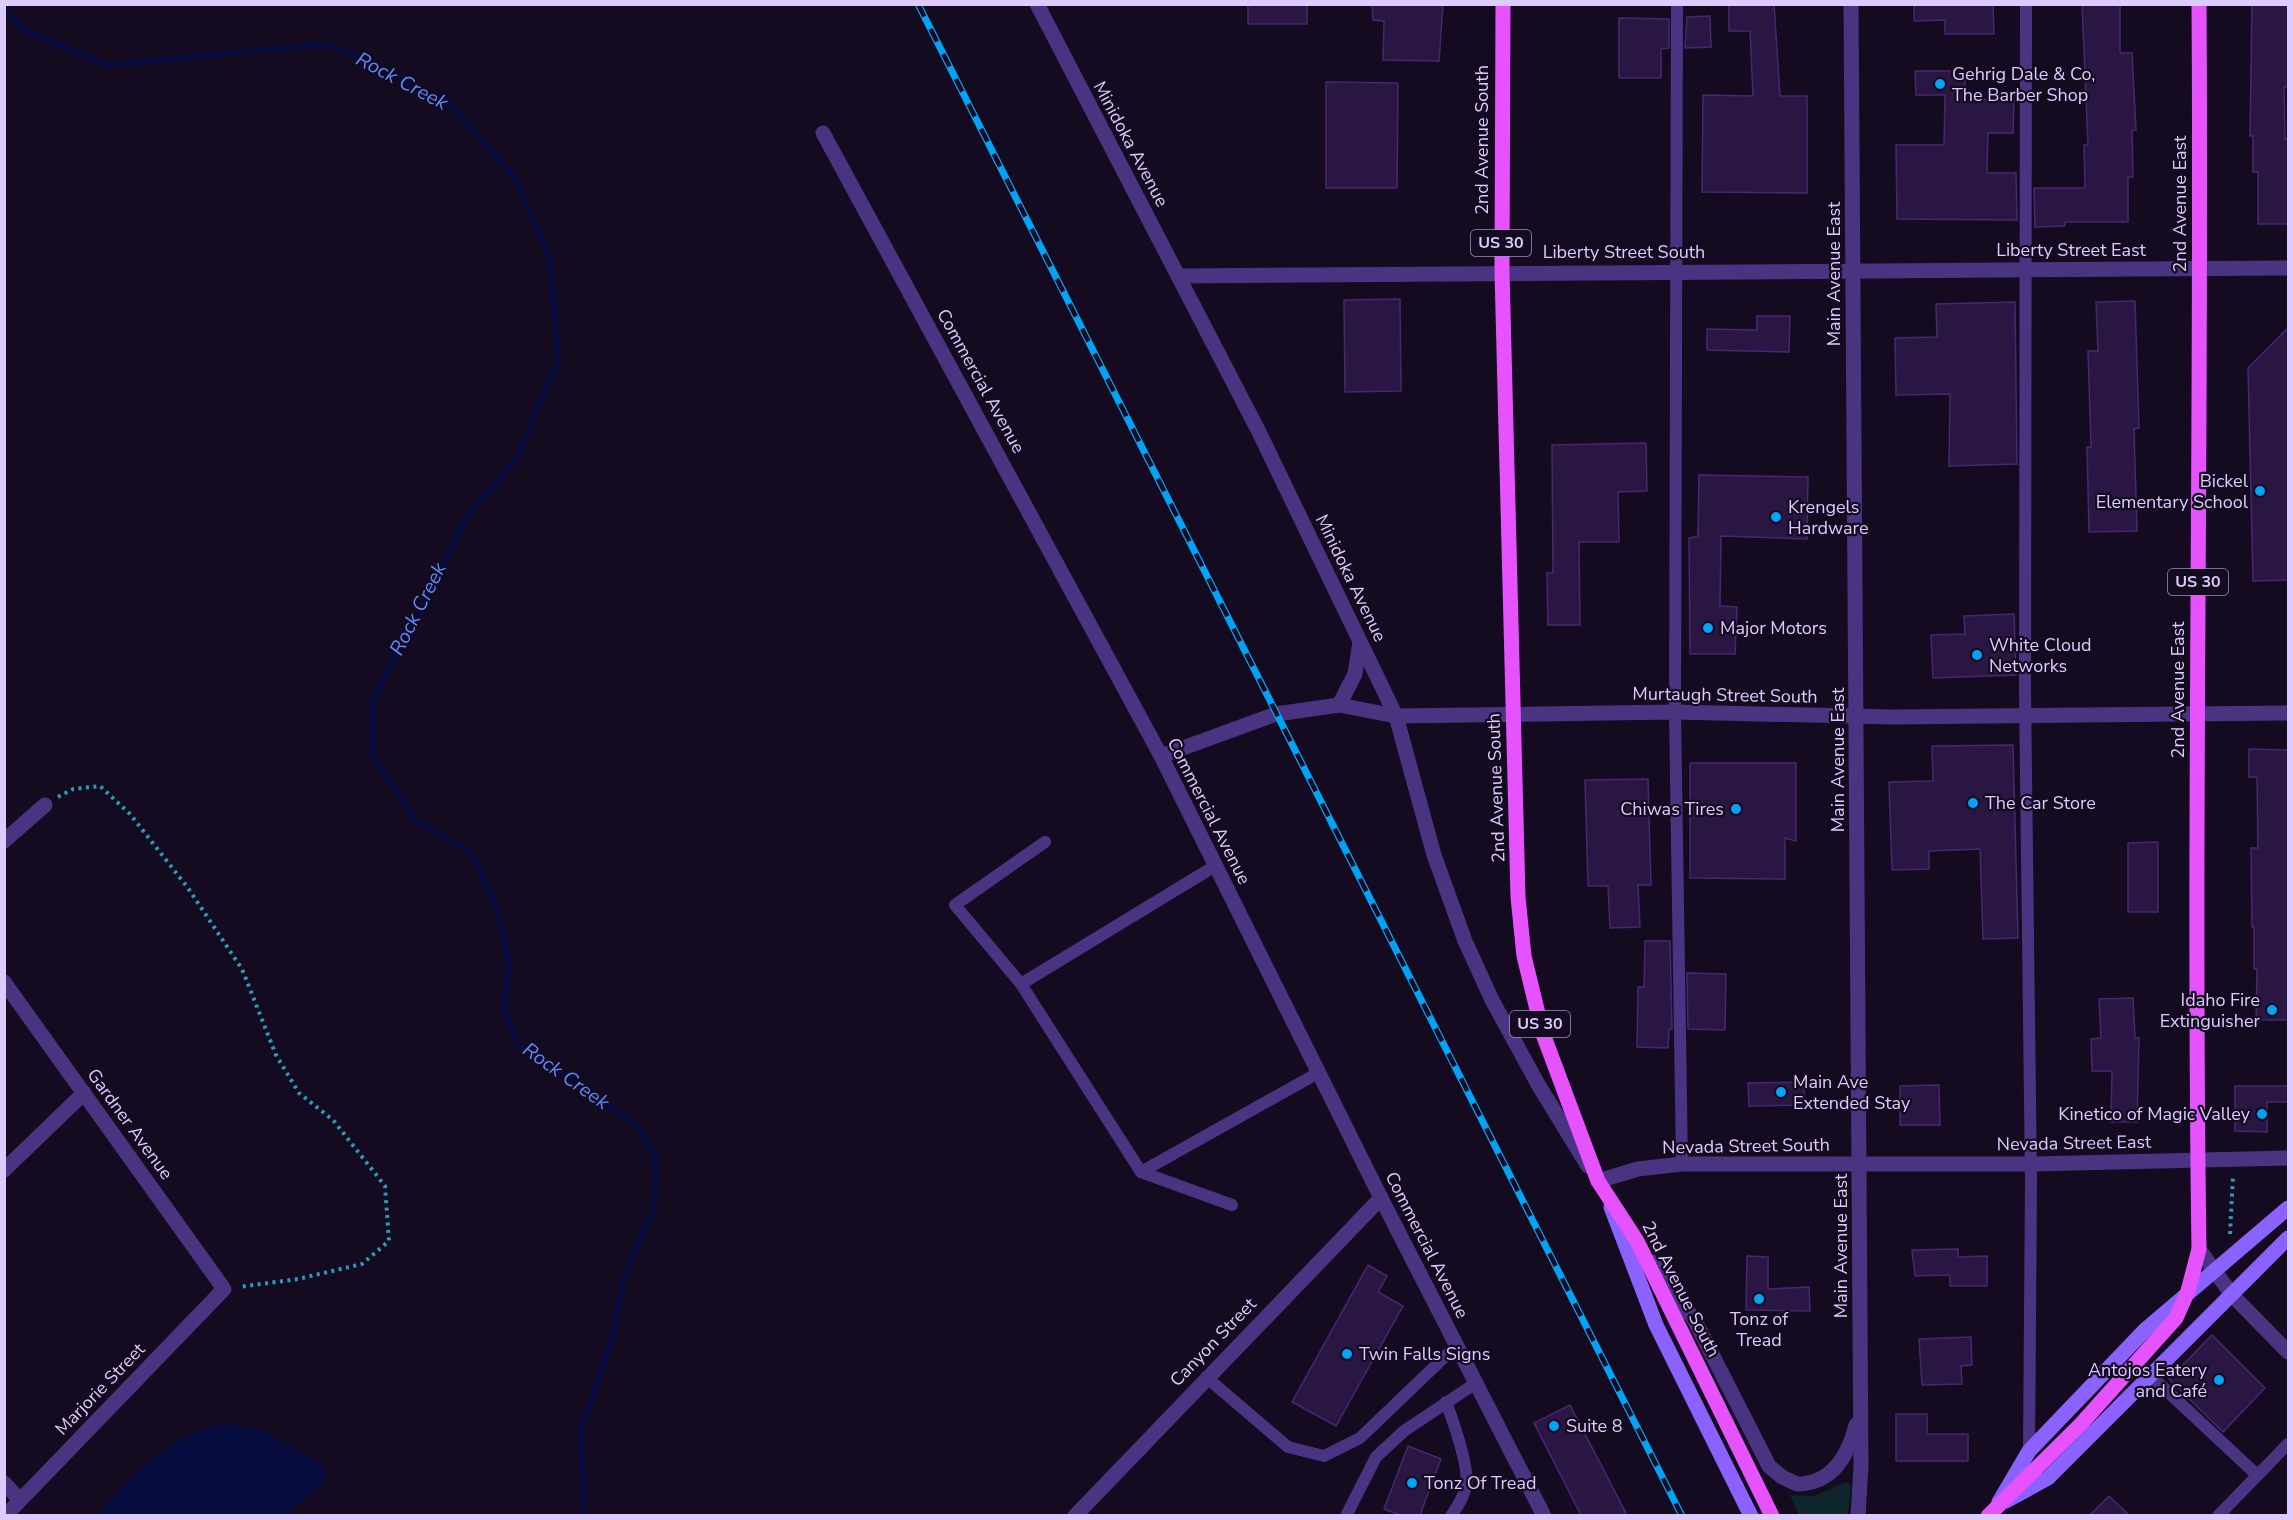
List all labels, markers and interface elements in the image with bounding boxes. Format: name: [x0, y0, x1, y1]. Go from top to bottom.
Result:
water label: Rock Creek: [351, 46, 454, 117]
place label: Gehrig Dale & Co, The Barber Shop: [1952, 62, 2095, 107]
street label: 2nd Avenue South: [1470, 65, 1494, 215]
street label: Minidoka Avenue: [1088, 77, 1174, 211]
marker: Gehrig Dale & Co, The Barber Shop: [1933, 77, 1947, 91]
street label: 2nd Avenue East: [2168, 135, 2192, 272]
street label: Main Avenue East: [1822, 201, 1846, 346]
road number: US 30: [1471, 230, 1531, 256]
street label: Liberty Street East: [1996, 238, 2147, 262]
street label: Liberty Street South: [1543, 240, 1705, 264]
street label: Commercial Avenue: [931, 305, 1031, 457]
place label: Bickel Elementary School: [2096, 469, 2249, 514]
marker: Bickel Elementary School: [2253, 484, 2267, 498]
place label: Krengels Hardware: [1788, 495, 1868, 540]
street label: Minidoka Avenue: [1310, 510, 1392, 646]
marker: Krengels Hardware: [1769, 510, 1783, 524]
water label: Rock Creek: [383, 557, 453, 660]
road number: US 30: [2168, 569, 2228, 595]
place label: Major Motors: [1720, 616, 1827, 640]
marker: Major Motors: [1701, 621, 1715, 635]
street label: 2nd Avenue East: [2166, 621, 2190, 758]
place label: White Cloud Networks: [1989, 633, 2092, 678]
marker: White Cloud Networks: [1970, 648, 1984, 662]
street label: Murtaugh Street South: [1632, 681, 1818, 709]
street label: Main Avenue East: [1826, 687, 1850, 832]
street label: 2nd Avenue South: [1481, 713, 1511, 863]
street label: Commercial Avenue: [1162, 734, 1256, 888]
place label: The Car Store: [1985, 791, 2096, 815]
marker: The Car Store: [1966, 796, 1980, 810]
place label: Chiwas Tires: [1620, 797, 1724, 821]
marker: Chiwas Tires: [1729, 802, 1743, 816]
place label: Idaho Fire Extinguisher: [2160, 988, 2261, 1033]
marker: Idaho Fire Extinguisher: [2265, 1003, 2279, 1017]
road number: US 30: [1510, 1011, 1570, 1037]
water label: Rock Creek: [517, 1036, 616, 1116]
street label: Gardner Avenue: [82, 1064, 178, 1184]
place label: Main Ave Extended Stay: [1793, 1070, 1911, 1115]
marker: Main Ave Extended Stay: [1774, 1085, 1788, 1099]
place label: Kinetico of Magic Valley: [2058, 1102, 2251, 1126]
marker: Kinetico of Magic Valley: [2255, 1107, 2269, 1121]
street label: Nevada Street East: [1997, 1130, 2152, 1156]
street label: Nevada Street South: [1662, 1133, 1830, 1159]
street label: Commercial Avenue: [1380, 1168, 1474, 1322]
street label: Main Avenue East: [1829, 1173, 1853, 1318]
street label: 2nd Avenue South: [1636, 1217, 1726, 1361]
street label: Canyon Street: [1165, 1292, 1262, 1392]
marker: Tonz of Tread: [1752, 1292, 1766, 1306]
place label: Tonz of Tread: [1730, 1307, 1789, 1352]
street label: Marjorie Street: [50, 1337, 151, 1440]
place label: Twin Falls Signs: [1359, 1342, 1490, 1366]
marker: Twin Falls Signs: [1340, 1347, 1354, 1361]
place label: Antojos Eatery and Café: [2088, 1358, 2208, 1403]
marker: Antojos Eatery and Café: [2212, 1373, 2226, 1387]
place label: Suite 8: [1566, 1414, 1623, 1438]
marker: Suite 8: [1547, 1419, 1561, 1433]
place label: Tonz Of Tread: [1424, 1471, 1536, 1495]
marker: Tonz Of Tread: [1405, 1476, 1419, 1490]

